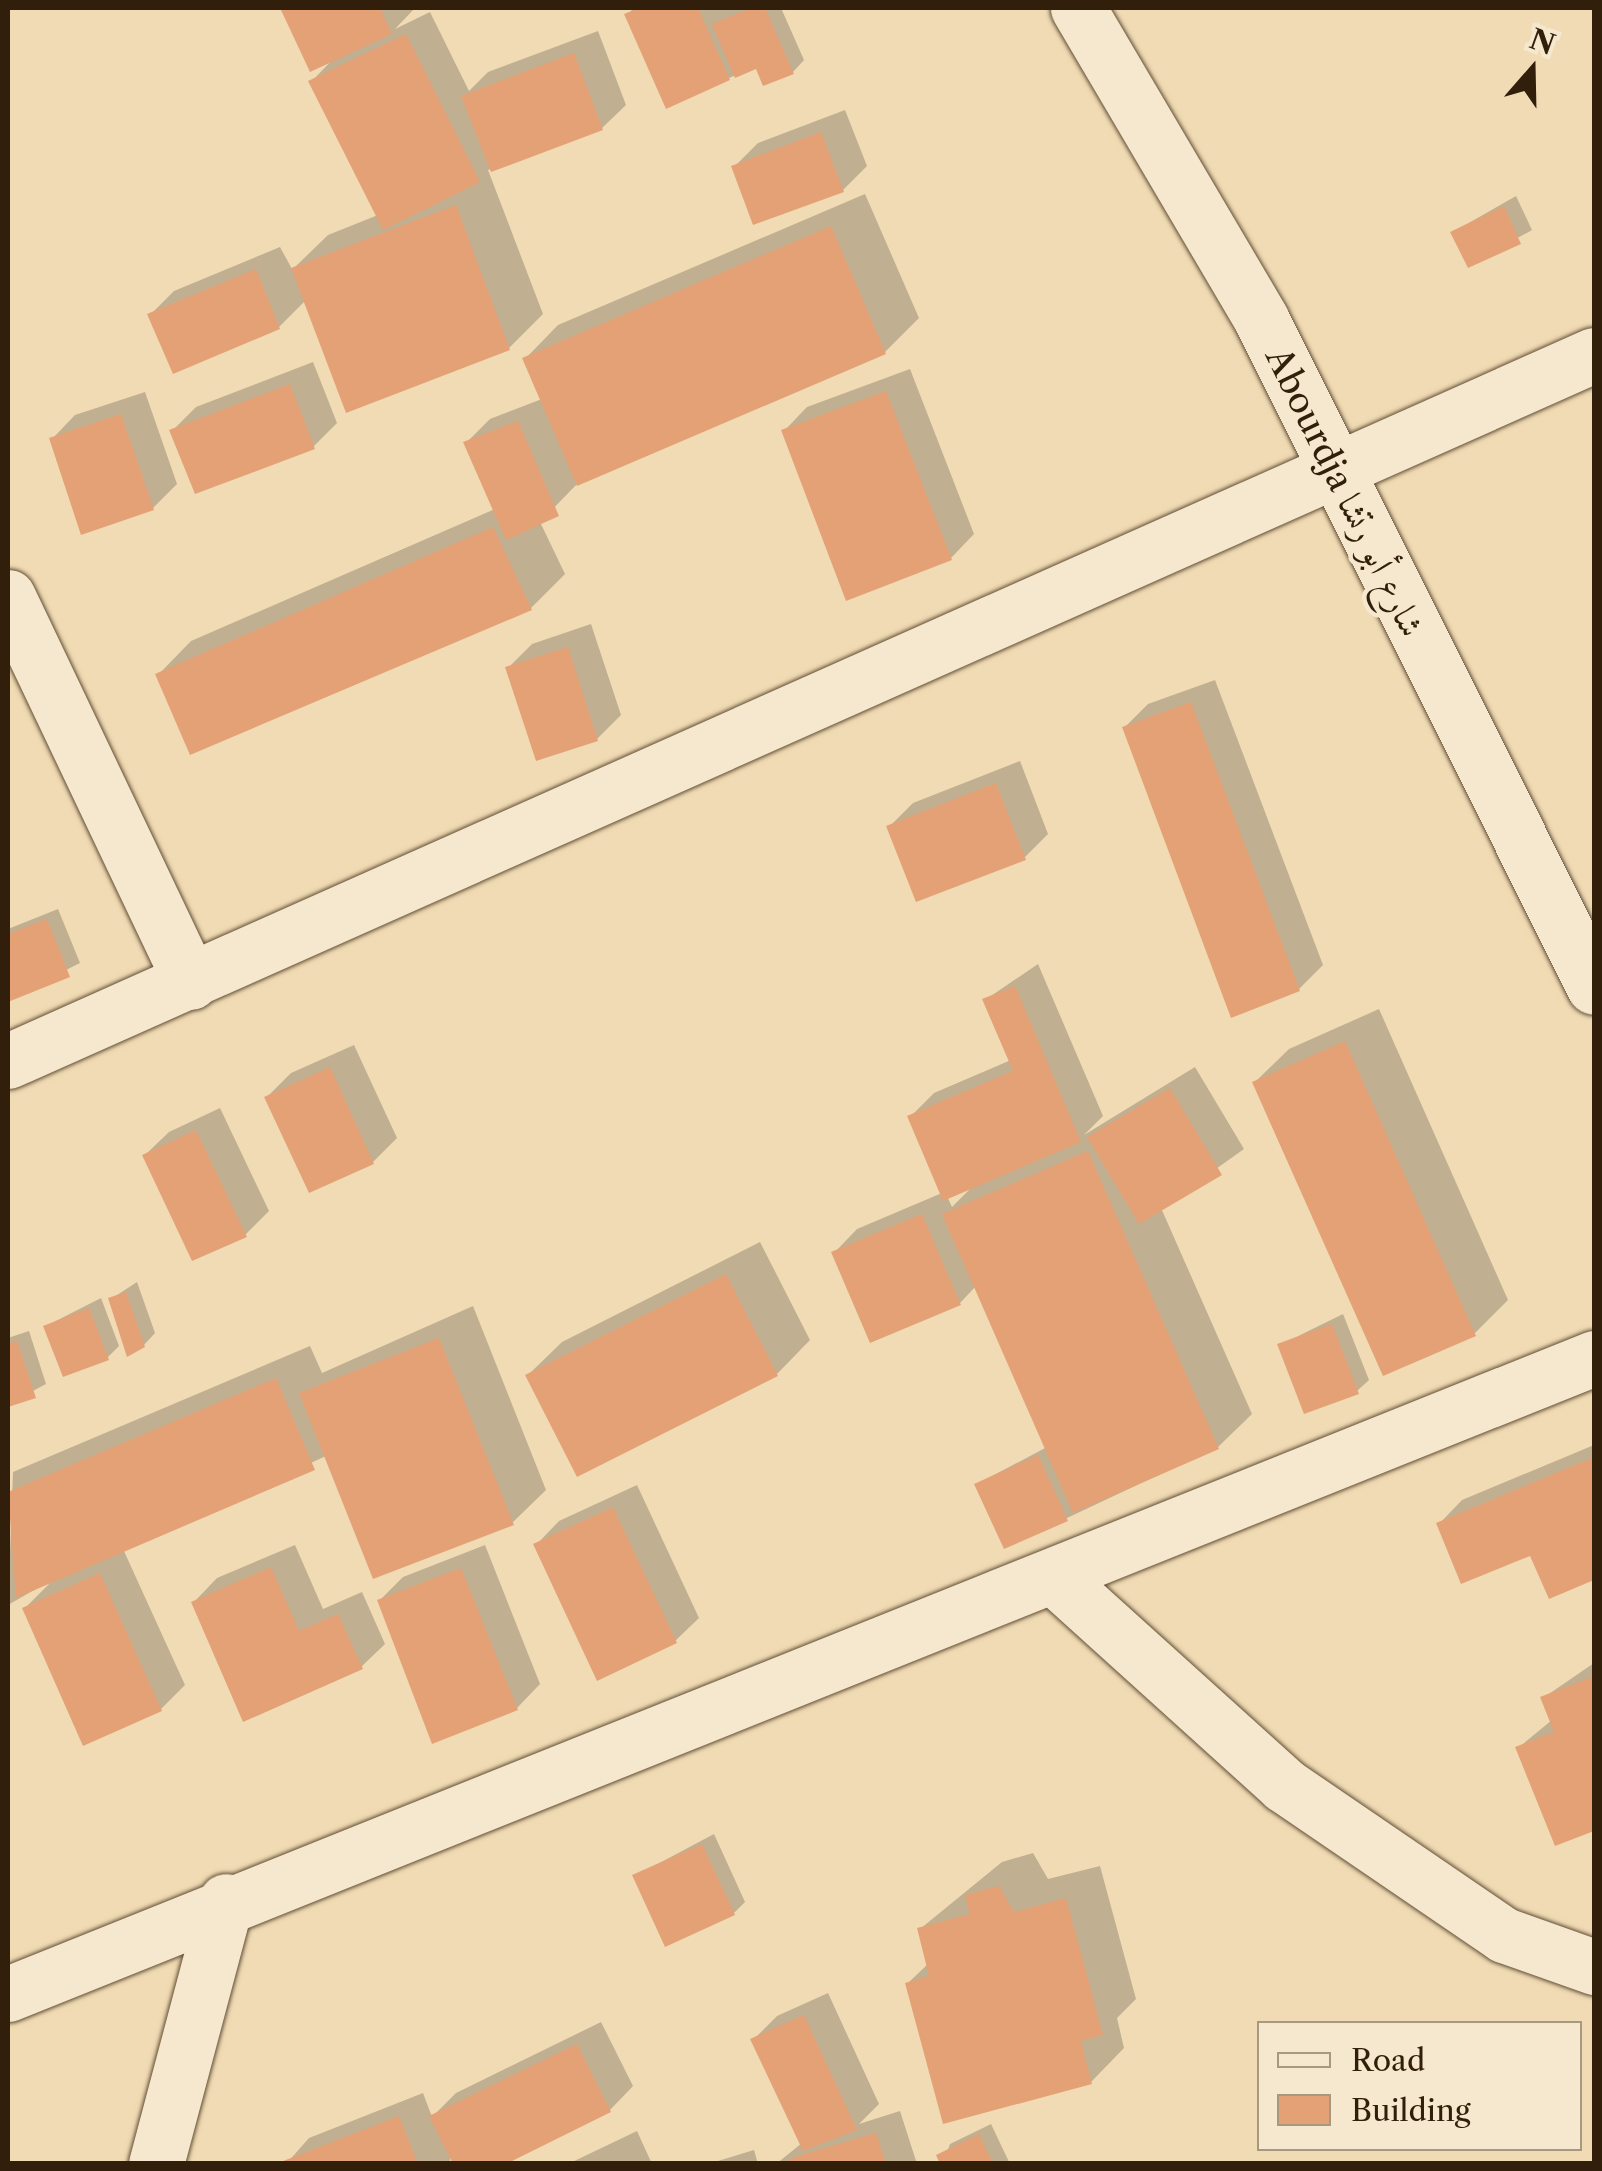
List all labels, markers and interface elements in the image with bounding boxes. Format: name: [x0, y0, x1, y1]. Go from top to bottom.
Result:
north arrow: [1482, 20, 1582, 120]
text: N: [1525, 22, 1560, 62]
street label: Abourdja شارع أبو رتشا: [1257, 341, 1433, 643]
legend: [1257, 2021, 1582, 2151]
text: Road: [1351, 2042, 1425, 2079]
text: Building: [1351, 2092, 1471, 2129]

